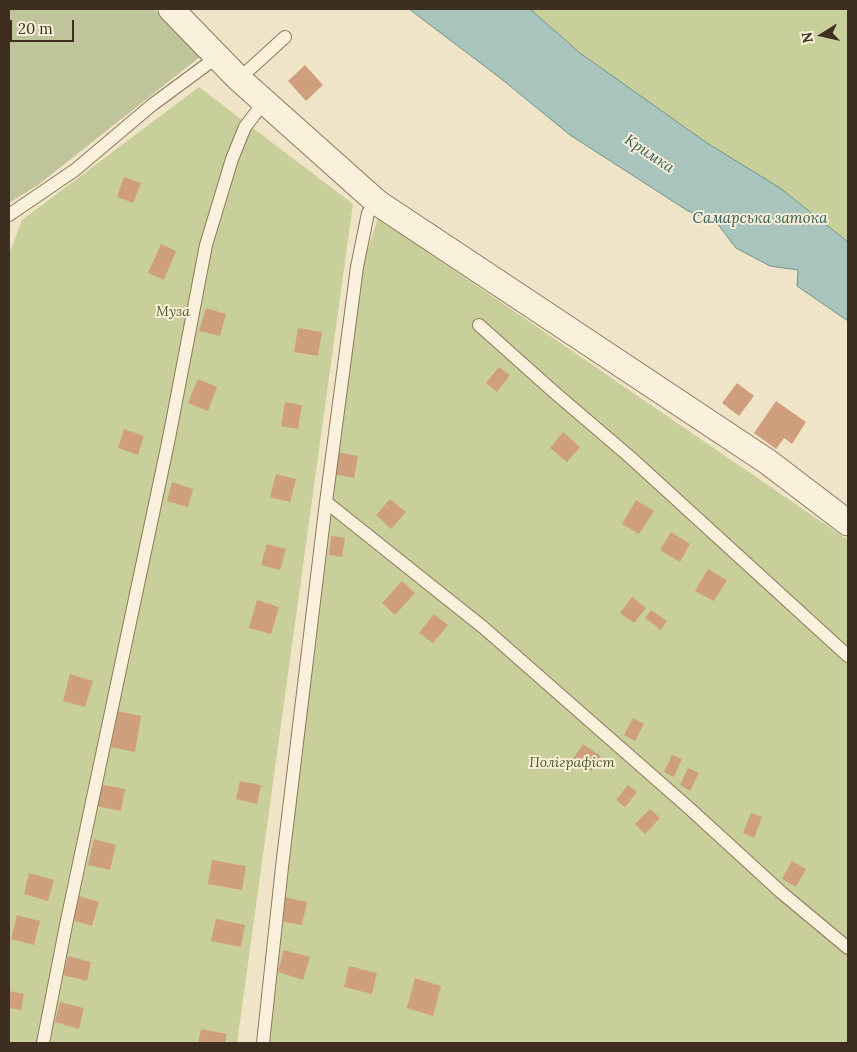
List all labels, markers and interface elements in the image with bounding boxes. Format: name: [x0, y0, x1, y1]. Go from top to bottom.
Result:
scale bar: [12, 10, 76, 42]
north arrow: [797, 10, 847, 60]
text: 20 m: [18, 19, 53, 38]
text: N: [797, 31, 817, 45]
water label: Кримка: [621, 131, 677, 177]
water label: Самарська затока: [693, 210, 827, 228]
park label: Муза: [156, 304, 190, 320]
park label: Поліграфіст: [529, 755, 615, 771]

